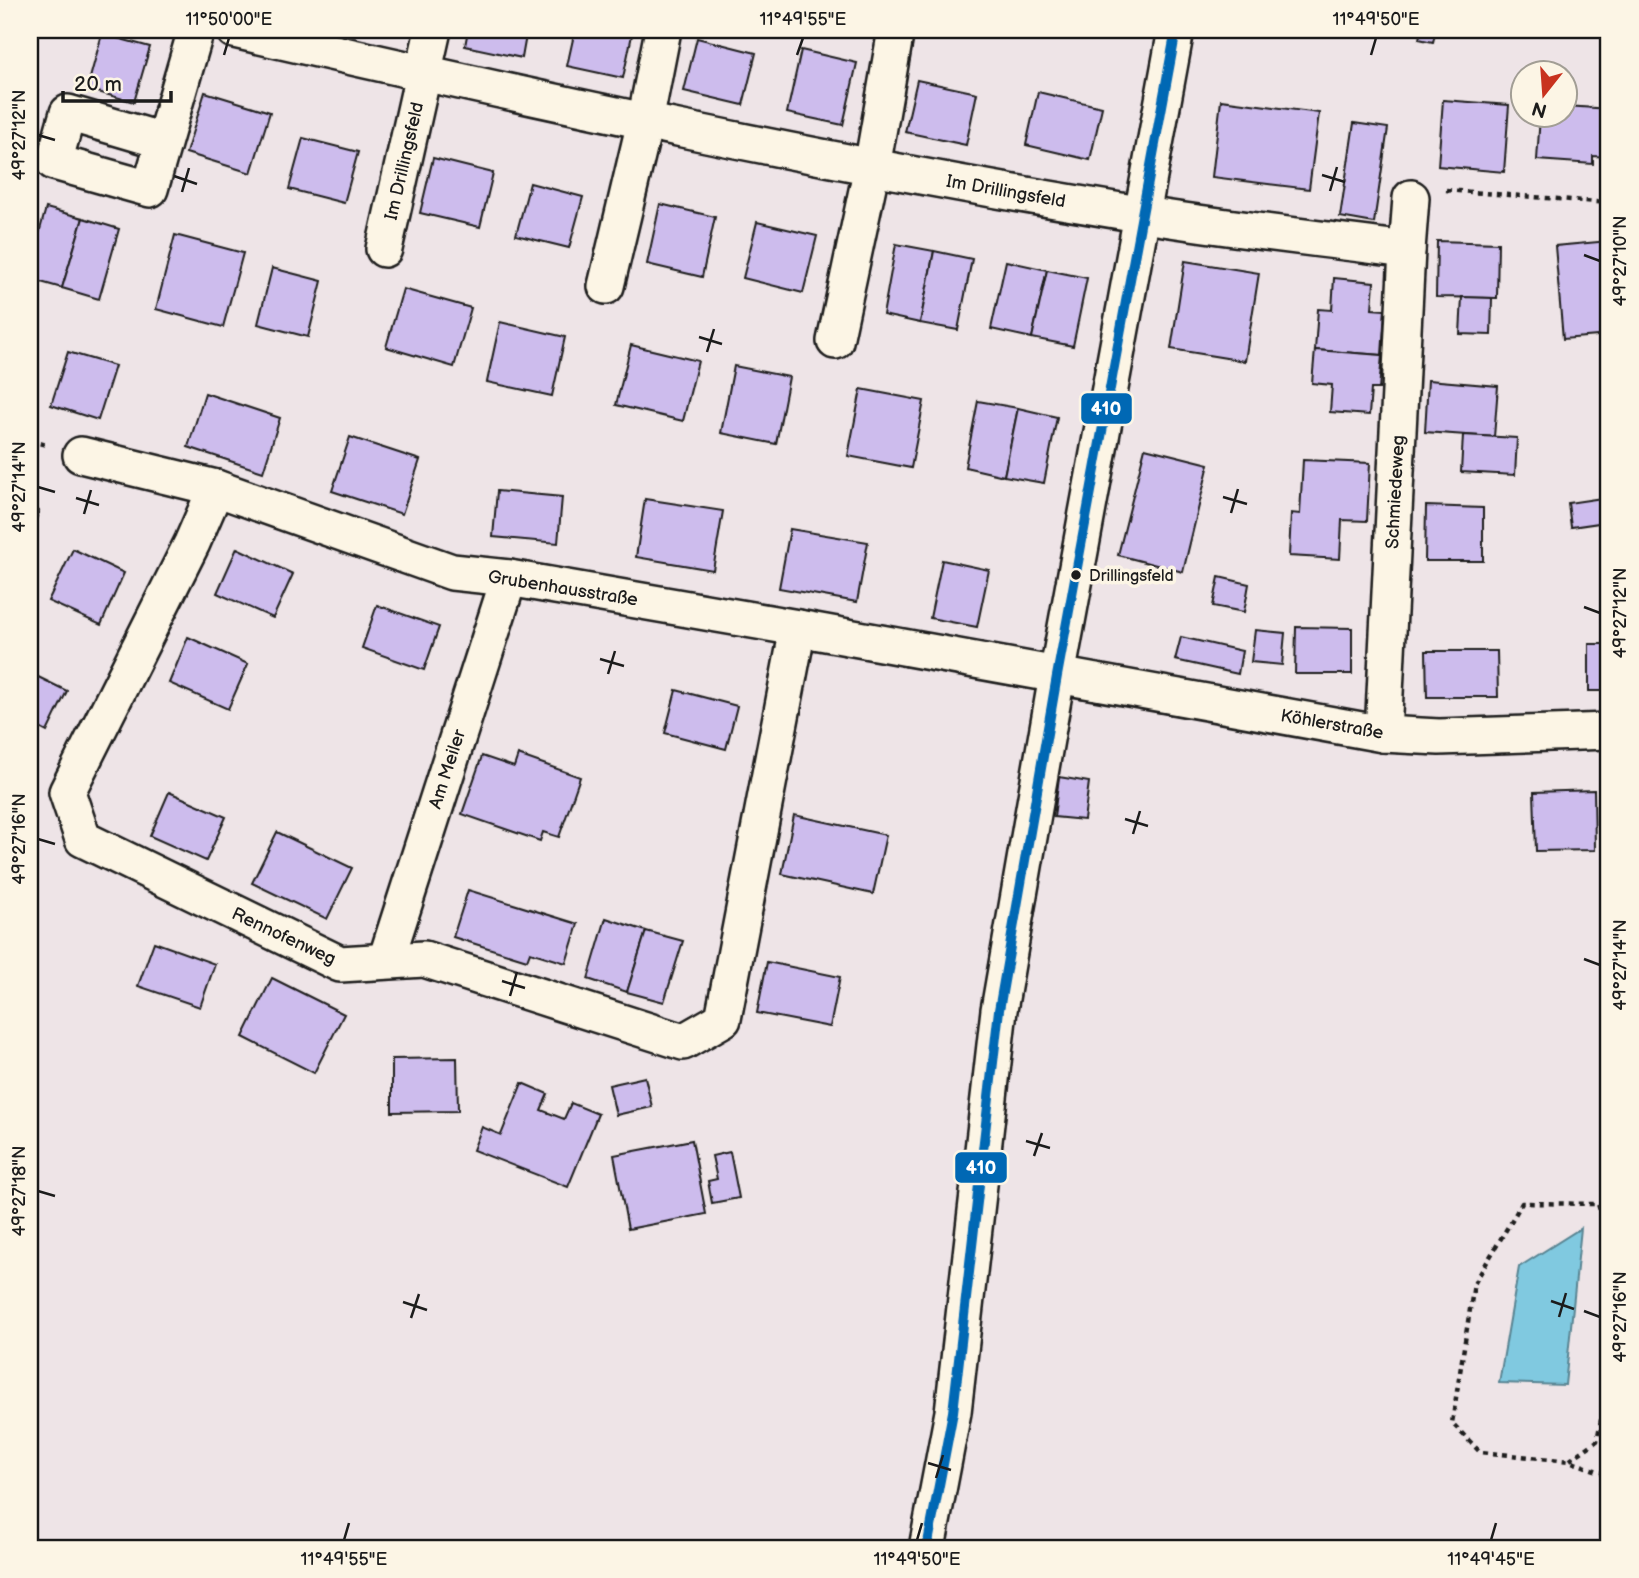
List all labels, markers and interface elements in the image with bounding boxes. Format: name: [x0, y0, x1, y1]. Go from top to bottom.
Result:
text: 11°50'00"E: [186, 9, 273, 30]
text: 11°49'55"E: [760, 9, 847, 30]
text: 11°49'50"E: [1332, 9, 1420, 30]
scale bar: [63, 60, 172, 104]
north arrow: [1510, 60, 1580, 130]
text: 20 m: [74, 72, 122, 97]
text: 49°27'12"N: [9, 89, 30, 181]
text: N: [1529, 96, 1550, 122]
street label: Im Drillingsfeld: [381, 100, 428, 222]
street label: Im Drillingsfeld: [945, 171, 1067, 212]
text: 49°27'10"N: [1610, 216, 1631, 306]
line badge: 410: [1080, 392, 1133, 425]
text: 410: [1091, 398, 1121, 421]
street label: Schmiedeweg: [1382, 434, 1409, 550]
text: 49°27'14"N: [9, 441, 30, 533]
street label: Grubenhausstraße: [486, 566, 640, 611]
place label: Drillingsfeld: [1089, 567, 1174, 586]
text: 49°27'12"N: [1610, 567, 1631, 659]
marker: Drillingsfeld: [1069, 568, 1083, 582]
street label: Köhlerstraße: [1279, 705, 1385, 744]
street label: Am Meiler: [425, 726, 470, 812]
text: 49°27'16"N: [9, 793, 30, 885]
street label: Rennofenweg: [228, 903, 339, 970]
text: 49°27'14"N: [1610, 919, 1631, 1011]
text: 49°27'18"N: [9, 1146, 30, 1236]
line badge: 410: [954, 1151, 1008, 1184]
text: 410: [966, 1157, 996, 1180]
text: 49°27'16"N: [1610, 1271, 1631, 1363]
text: 11°49'55"E: [301, 1549, 388, 1570]
text: 11°49'50"E: [873, 1549, 961, 1570]
text: 11°49'45"E: [1447, 1549, 1535, 1570]

